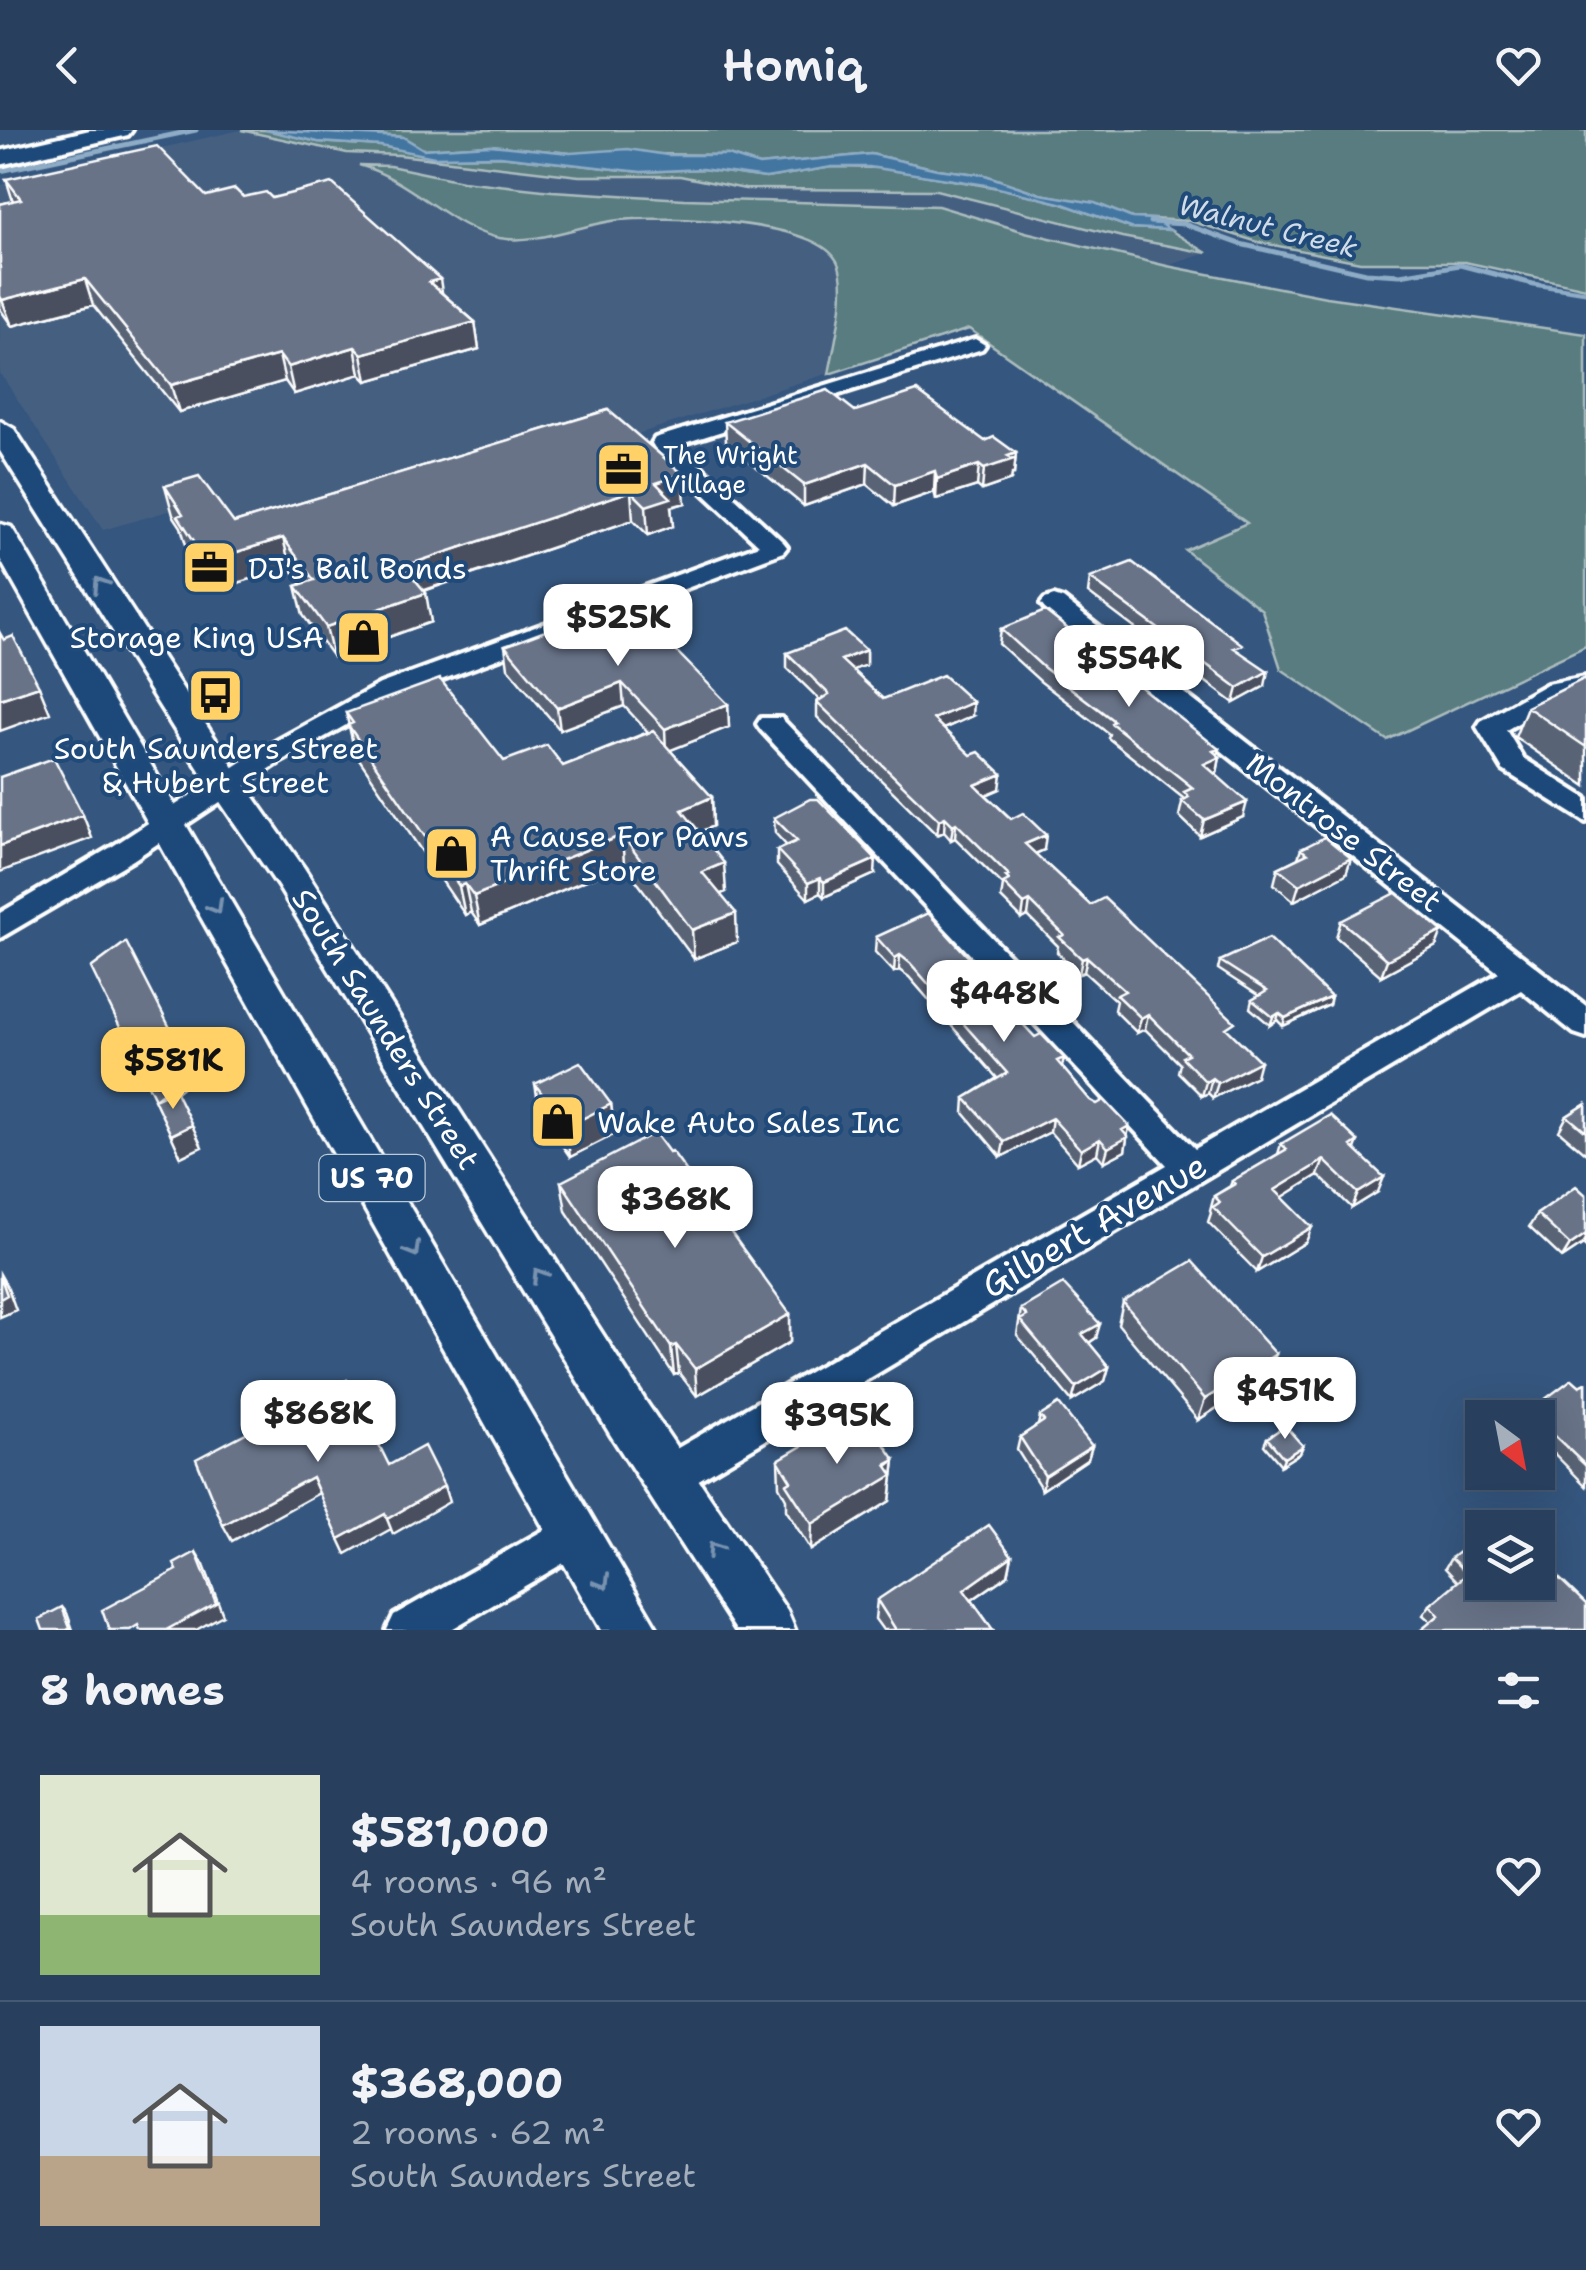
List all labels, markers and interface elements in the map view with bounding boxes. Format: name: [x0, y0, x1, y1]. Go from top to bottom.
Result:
text: Homiq: [722, 35, 864, 95]
icon: back: [40, 38, 95, 93]
icon: heart: [1491, 38, 1546, 93]
water label: Walnut Creek: [1175, 185, 1361, 267]
place label: The Wright Village: [663, 438, 798, 501]
office icon: The Wright Village: [594, 439, 654, 499]
office icon: DJ's Bail Bonds: [179, 538, 239, 598]
place label: DJ's Bail Bonds: [248, 548, 467, 589]
one-way arrow: [93, 577, 112, 595]
pin: $525K: [548, 584, 688, 669]
text: $525K: [565, 595, 671, 638]
shop icon: Storage King USA: [333, 607, 393, 667]
place label: Storage King USA: [70, 617, 324, 658]
pin: $554K: [1059, 625, 1199, 710]
text: $554K: [1076, 636, 1182, 679]
bus stop icon: South Saunders Street & Hubert Street: [186, 666, 246, 726]
place label: South Saunders Street & Hubert Street: [54, 728, 378, 803]
street label: Montrose Street: [1238, 743, 1450, 921]
place label: A Cause For Paws Thrift Store: [490, 816, 749, 891]
shop icon: A Cause For Paws Thrift Store: [421, 823, 481, 883]
street label: South Saunders Street: [283, 880, 489, 1178]
one-way arrow: [204, 897, 223, 915]
pin: $448K: [934, 960, 1074, 1045]
text: $448K: [949, 971, 1059, 1014]
pin: $581K: [103, 1027, 243, 1112]
text: $581K: [123, 1038, 223, 1081]
shop icon: Wake Auto Sales Inc: [528, 1092, 588, 1152]
place label: Wake Auto Sales Inc: [597, 1102, 900, 1143]
street label: Gilbert Avenue: [973, 1141, 1215, 1309]
road number: US 70: [320, 1155, 424, 1201]
pin: $368K: [605, 1166, 745, 1251]
text: $368K: [620, 1177, 730, 1220]
one-way arrow: [401, 1239, 420, 1257]
one-way arrow: [533, 1268, 552, 1286]
pin: $451K: [1215, 1357, 1355, 1442]
text: $451K: [1236, 1368, 1334, 1411]
pin: $868K: [248, 1380, 388, 1465]
pin: $395K: [767, 1382, 907, 1467]
text: $868K: [263, 1391, 373, 1434]
text: $395K: [783, 1393, 891, 1436]
north arrow: [1465, 1400, 1555, 1490]
map controls: [1465, 1400, 1555, 1600]
button: layers: [1465, 1510, 1555, 1600]
one-way arrow: [708, 1541, 726, 1560]
one-way arrow: [591, 1571, 611, 1589]
text: 8 homes: [40, 1662, 225, 1718]
icon: filters: [1491, 1663, 1546, 1718]
text: $581,000: [350, 1804, 549, 1860]
icon: home: [120, 1815, 240, 1935]
icon: heart: [1491, 1848, 1546, 1903]
text: 4 rooms · 96 m²: [350, 1860, 607, 1903]
text: South Saunders Street: [350, 1903, 696, 1946]
text: $368,000: [350, 2055, 563, 2111]
icon: home: [120, 2066, 240, 2186]
icon: heart: [1491, 2099, 1546, 2154]
text: 2 rooms · 62 m²: [350, 2111, 606, 2154]
text: South Saunders Street: [350, 2154, 696, 2197]

